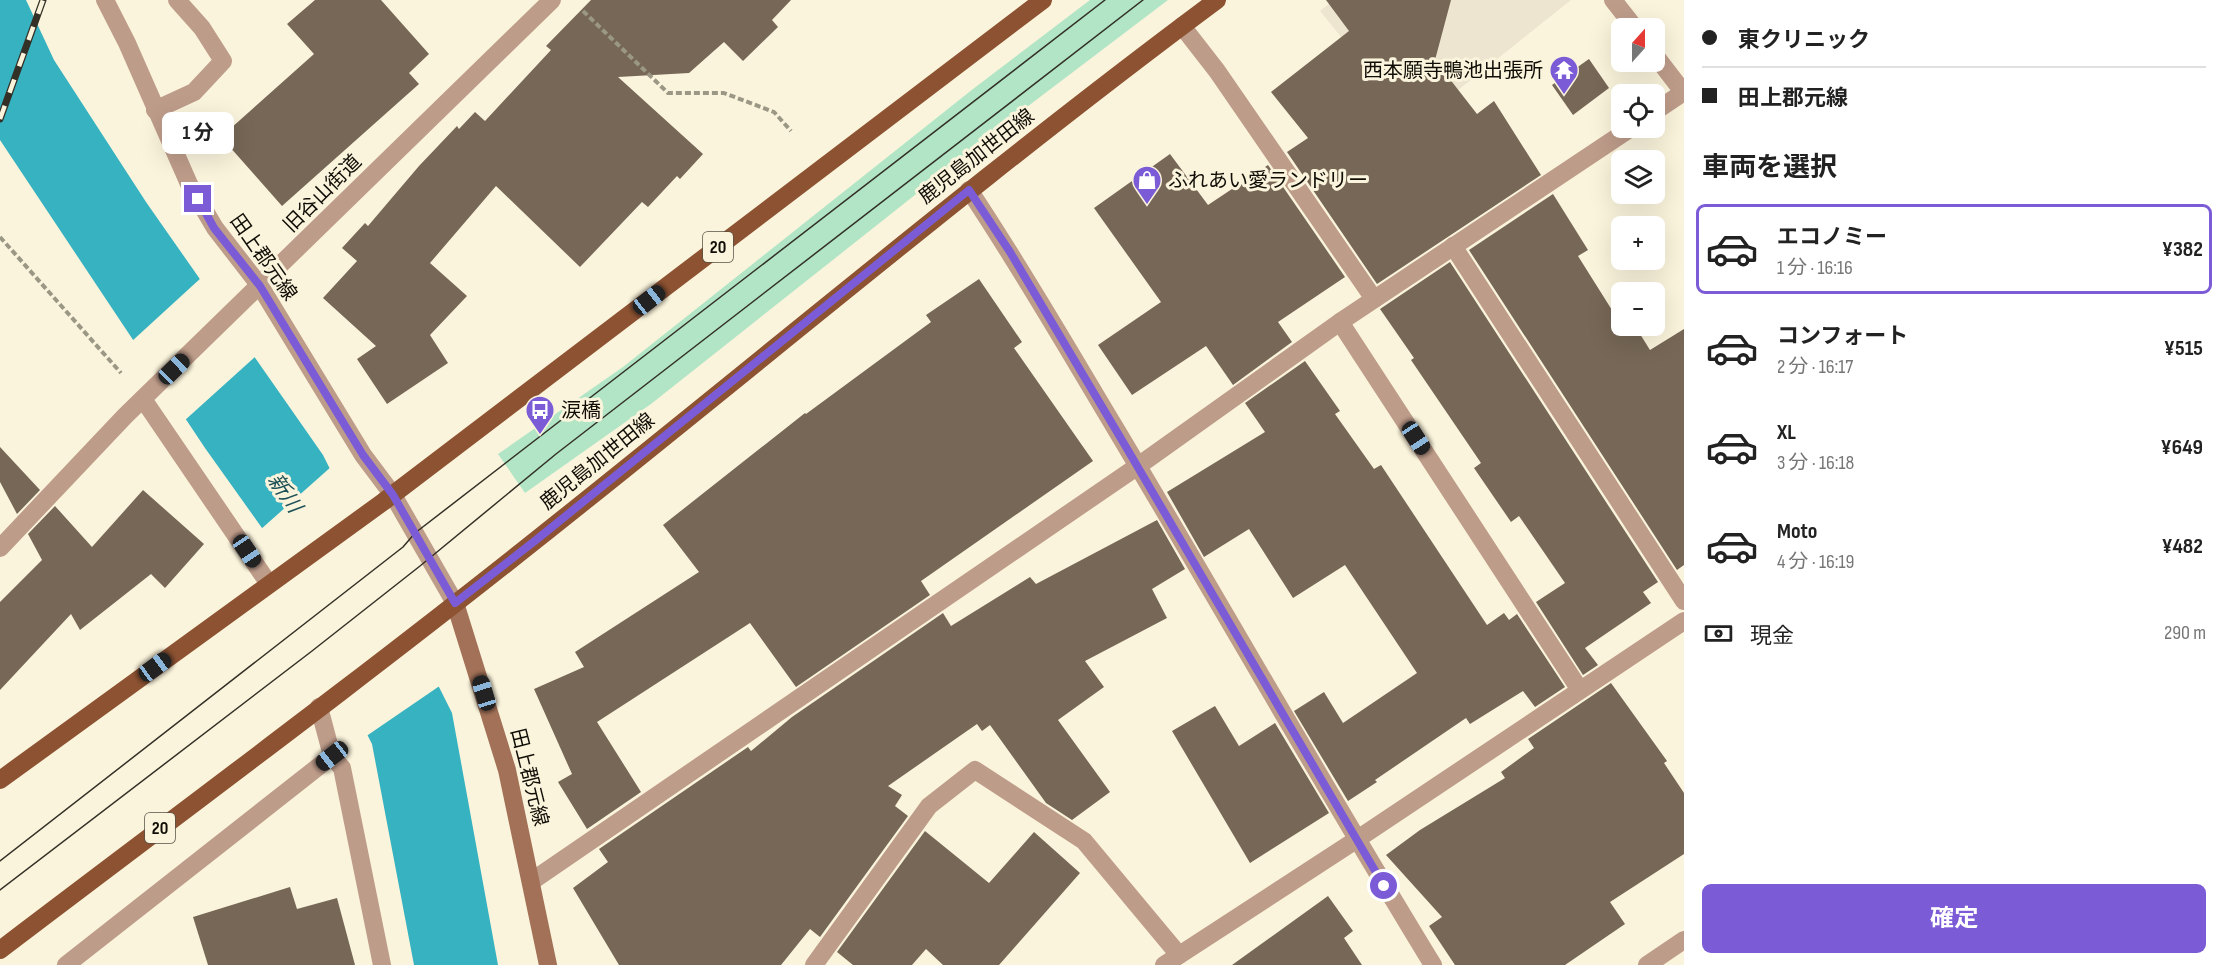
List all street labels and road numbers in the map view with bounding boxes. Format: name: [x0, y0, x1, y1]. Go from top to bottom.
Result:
street label: 鹿児島加世田線: [914, 104, 1039, 209]
street label: 旧谷山街道: [279, 150, 367, 238]
street label: 田上郡元線: [225, 210, 302, 305]
road number: 20: [703, 232, 733, 262]
street label: 鹿児島加世田線: [536, 408, 660, 515]
street label: 田上郡元線: [505, 726, 553, 829]
road number: 20: [145, 813, 175, 843]

